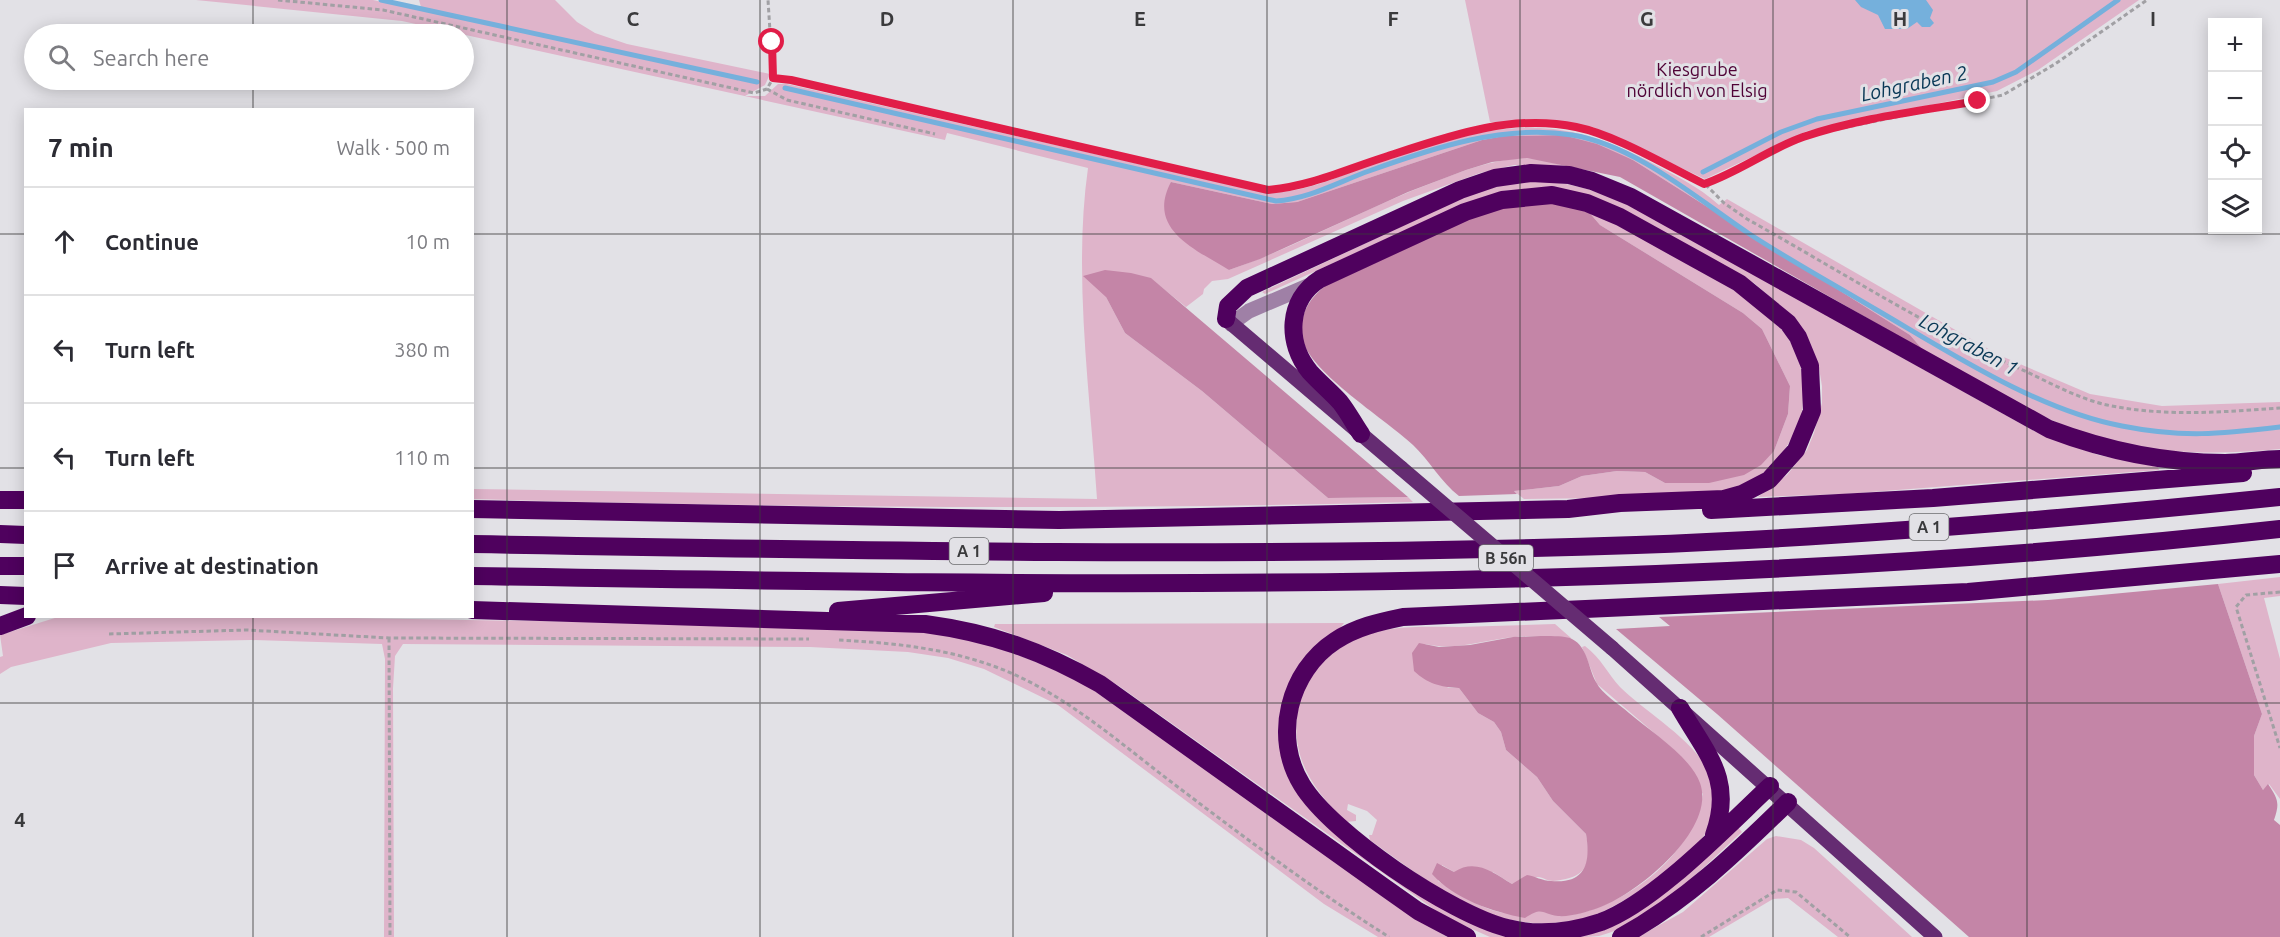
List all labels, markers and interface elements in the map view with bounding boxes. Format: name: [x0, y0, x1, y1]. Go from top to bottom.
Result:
text: C: [627, 7, 640, 30]
text: D: [880, 7, 894, 30]
text: E: [1134, 7, 1146, 30]
text: F: [1387, 7, 1399, 30]
text: G: [1640, 7, 1654, 30]
text: H: [1893, 7, 1907, 30]
text: I: [2150, 7, 2156, 30]
map controls: [2208, 18, 2262, 234]
button: +: [2208, 18, 2262, 72]
search box: [24, 24, 474, 90]
route start: [758, 28, 784, 54]
icon: search: [45, 41, 78, 74]
text: Search here: [93, 45, 209, 70]
park label: Kiesgrube nördlich von Elsig: [1626, 59, 1768, 100]
water label: Lohgraben 2: [1859, 60, 1969, 106]
button: −: [2208, 72, 2262, 126]
route end: [1964, 87, 1990, 113]
button: locate: [2208, 126, 2262, 180]
text: 7 min: [48, 133, 114, 162]
text: Walk · 500 m: [337, 136, 450, 159]
button: layers: [2208, 180, 2262, 234]
icon: ahead: [48, 225, 81, 258]
text: Continue: [105, 229, 199, 254]
text: 10 m: [406, 230, 450, 253]
water label: Lohgraben 1: [1916, 308, 2022, 380]
icon: left: [48, 333, 81, 366]
text: Turn left: [105, 337, 195, 362]
text: 380 m: [394, 338, 450, 361]
icon: left: [48, 441, 81, 474]
text: Turn left: [105, 445, 195, 470]
text: 110 m: [394, 446, 450, 469]
road number: A 1: [1910, 514, 1948, 540]
road number: A 1: [950, 538, 988, 564]
road number: B 56n: [1479, 545, 1533, 571]
icon: arrive: [48, 549, 81, 582]
text: Arrive at destination: [105, 553, 319, 578]
text: 4: [14, 808, 26, 831]

